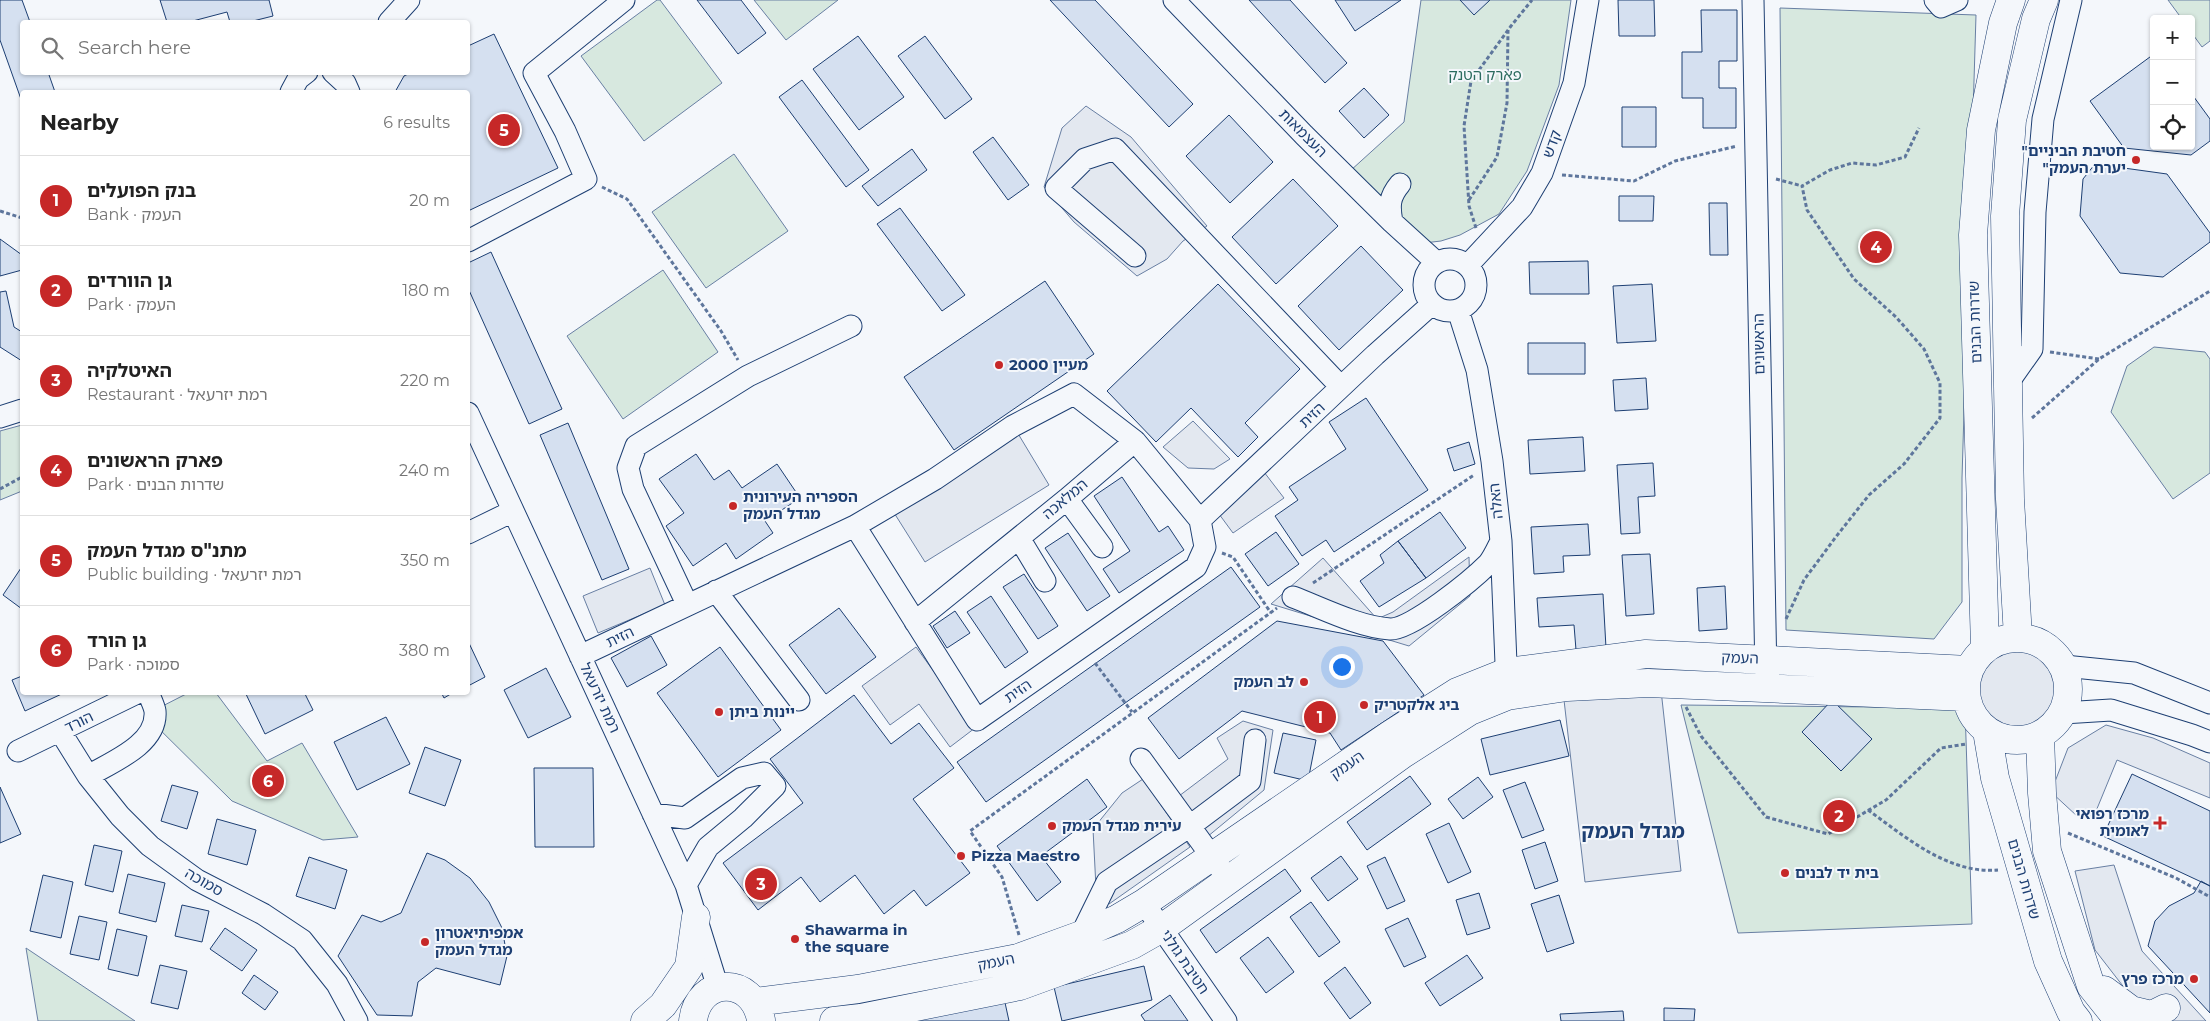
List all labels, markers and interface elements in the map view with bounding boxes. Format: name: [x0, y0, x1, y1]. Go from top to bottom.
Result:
map controls: [2150, 15, 2195, 150]
button: +: [2150, 15, 2195, 60]
search box: [20, 20, 470, 75]
icon: search: [38, 34, 66, 62]
text: Search here: [78, 36, 191, 59]
button: −: [2150, 60, 2195, 105]
park label: פארק הטנק: [1448, 65, 1522, 84]
street label: העצמאות: [1275, 104, 1332, 161]
button: locate: [2150, 105, 2195, 150]
text: Nearby: [40, 110, 119, 135]
pin: 5: [488, 111, 520, 149]
text: 6 results: [383, 113, 450, 132]
street label: קדש: [1538, 127, 1565, 160]
place label: "חטיבת הביניים "יערת העמק: [2022, 141, 2126, 177]
marker: "חטיבת הביניים "יערת העמק: [2130, 154, 2142, 166]
text: בנק הפועלים: [87, 179, 196, 202]
text: 1: [53, 191, 59, 210]
text: 20 m: [409, 191, 450, 210]
text: Bank · העמק: [87, 205, 181, 224]
pin: 4: [1860, 228, 1892, 266]
text: גן הוורדים: [87, 269, 172, 292]
street label: שדרות הבנים: [1964, 280, 1985, 364]
text: 2: [51, 281, 61, 300]
text: 180 m: [402, 281, 450, 300]
text: Park · העמק: [87, 295, 176, 314]
street label: הראשונים: [1748, 313, 1769, 375]
place label: מעיין 2000: [1009, 355, 1088, 374]
text: האיטלקיה: [87, 359, 172, 382]
marker: מעיין 2000: [993, 359, 1005, 371]
text: 3: [51, 371, 61, 390]
text: 220 m: [400, 371, 450, 390]
text: Restaurant · רמת יזרעאל: [87, 385, 268, 404]
street label: הזית: [1295, 398, 1329, 431]
text: פארק הראשונים: [87, 449, 223, 472]
text: 4: [50, 461, 62, 480]
text: 240 m: [399, 461, 450, 480]
street label: המלאכה: [1038, 474, 1091, 523]
text: Park · שדרות הבנים: [87, 475, 224, 494]
street label: האלה: [1484, 482, 1507, 520]
place label: הספריה העירונית מגדל העמק: [743, 487, 858, 523]
marker: הספריה העירונית מגדל העמק: [727, 500, 739, 512]
text: מתנ"ס מגדל העמק: [87, 539, 247, 562]
text: 5: [51, 551, 61, 570]
text: 350 m: [400, 551, 450, 570]
text: Public building · רמת יזרעאל: [87, 565, 302, 584]
street label: הזית: [603, 622, 637, 651]
text: גן הורד: [87, 629, 147, 652]
text: 6: [51, 641, 61, 660]
text: 380 m: [399, 641, 450, 660]
street label: העמק: [1721, 647, 1759, 668]
your location: [1329, 654, 1355, 680]
text: Park · סמוכה: [87, 655, 180, 674]
street label: רמת יזרעאל: [576, 660, 625, 736]
place label: לב העמק: [1233, 672, 1294, 691]
street label: הזית: [1000, 675, 1035, 707]
marker: לב העמק: [1298, 676, 1310, 688]
place label: ביג אלקטריק: [1374, 695, 1459, 714]
pin: 1: [1304, 698, 1336, 736]
marker: ביג אלקטריק: [1358, 699, 1370, 711]
place label: יינות ביתן: [729, 702, 795, 721]
street label: הורד: [61, 706, 96, 737]
marker: יינות ביתן: [713, 706, 725, 718]
street label: העמק: [1326, 746, 1368, 783]
pin: 6: [252, 762, 284, 800]
pin: 2: [1823, 797, 1855, 835]
place label: מרכז רפואי לאומית: [2076, 804, 2149, 840]
place label: עירית מגדל העמק: [1062, 816, 1182, 835]
marker: מרכז רפואי לאומית: [2153, 816, 2167, 830]
district label: מגדל העמק: [1581, 819, 1685, 843]
marker: עירית מגדל העמק: [1046, 820, 1058, 832]
street label: שדרות הבנים: [2004, 836, 2045, 921]
place label: Pizza Maestro: [971, 846, 1080, 865]
marker: Pizza Maestro: [955, 850, 967, 862]
street label: סמוכה: [182, 863, 227, 900]
place label: בית יד לבנים: [1795, 863, 1879, 882]
pin: 3: [745, 865, 777, 903]
marker: בית יד לבנים: [1779, 867, 1791, 879]
place label: Shawarma in the square: [805, 920, 908, 956]
place label: אמפיתיאטרון מגדל העמק: [435, 923, 523, 959]
street label: חטיבת גולני: [1157, 926, 1214, 998]
marker: Shawarma in the square: [789, 933, 801, 945]
marker: אמפיתיאטרון מגדל העמק: [419, 936, 431, 948]
street label: העמק: [976, 948, 1016, 975]
place label: מרכז פרץ: [2121, 969, 2184, 988]
marker: מרכז פרץ: [2188, 973, 2200, 985]

